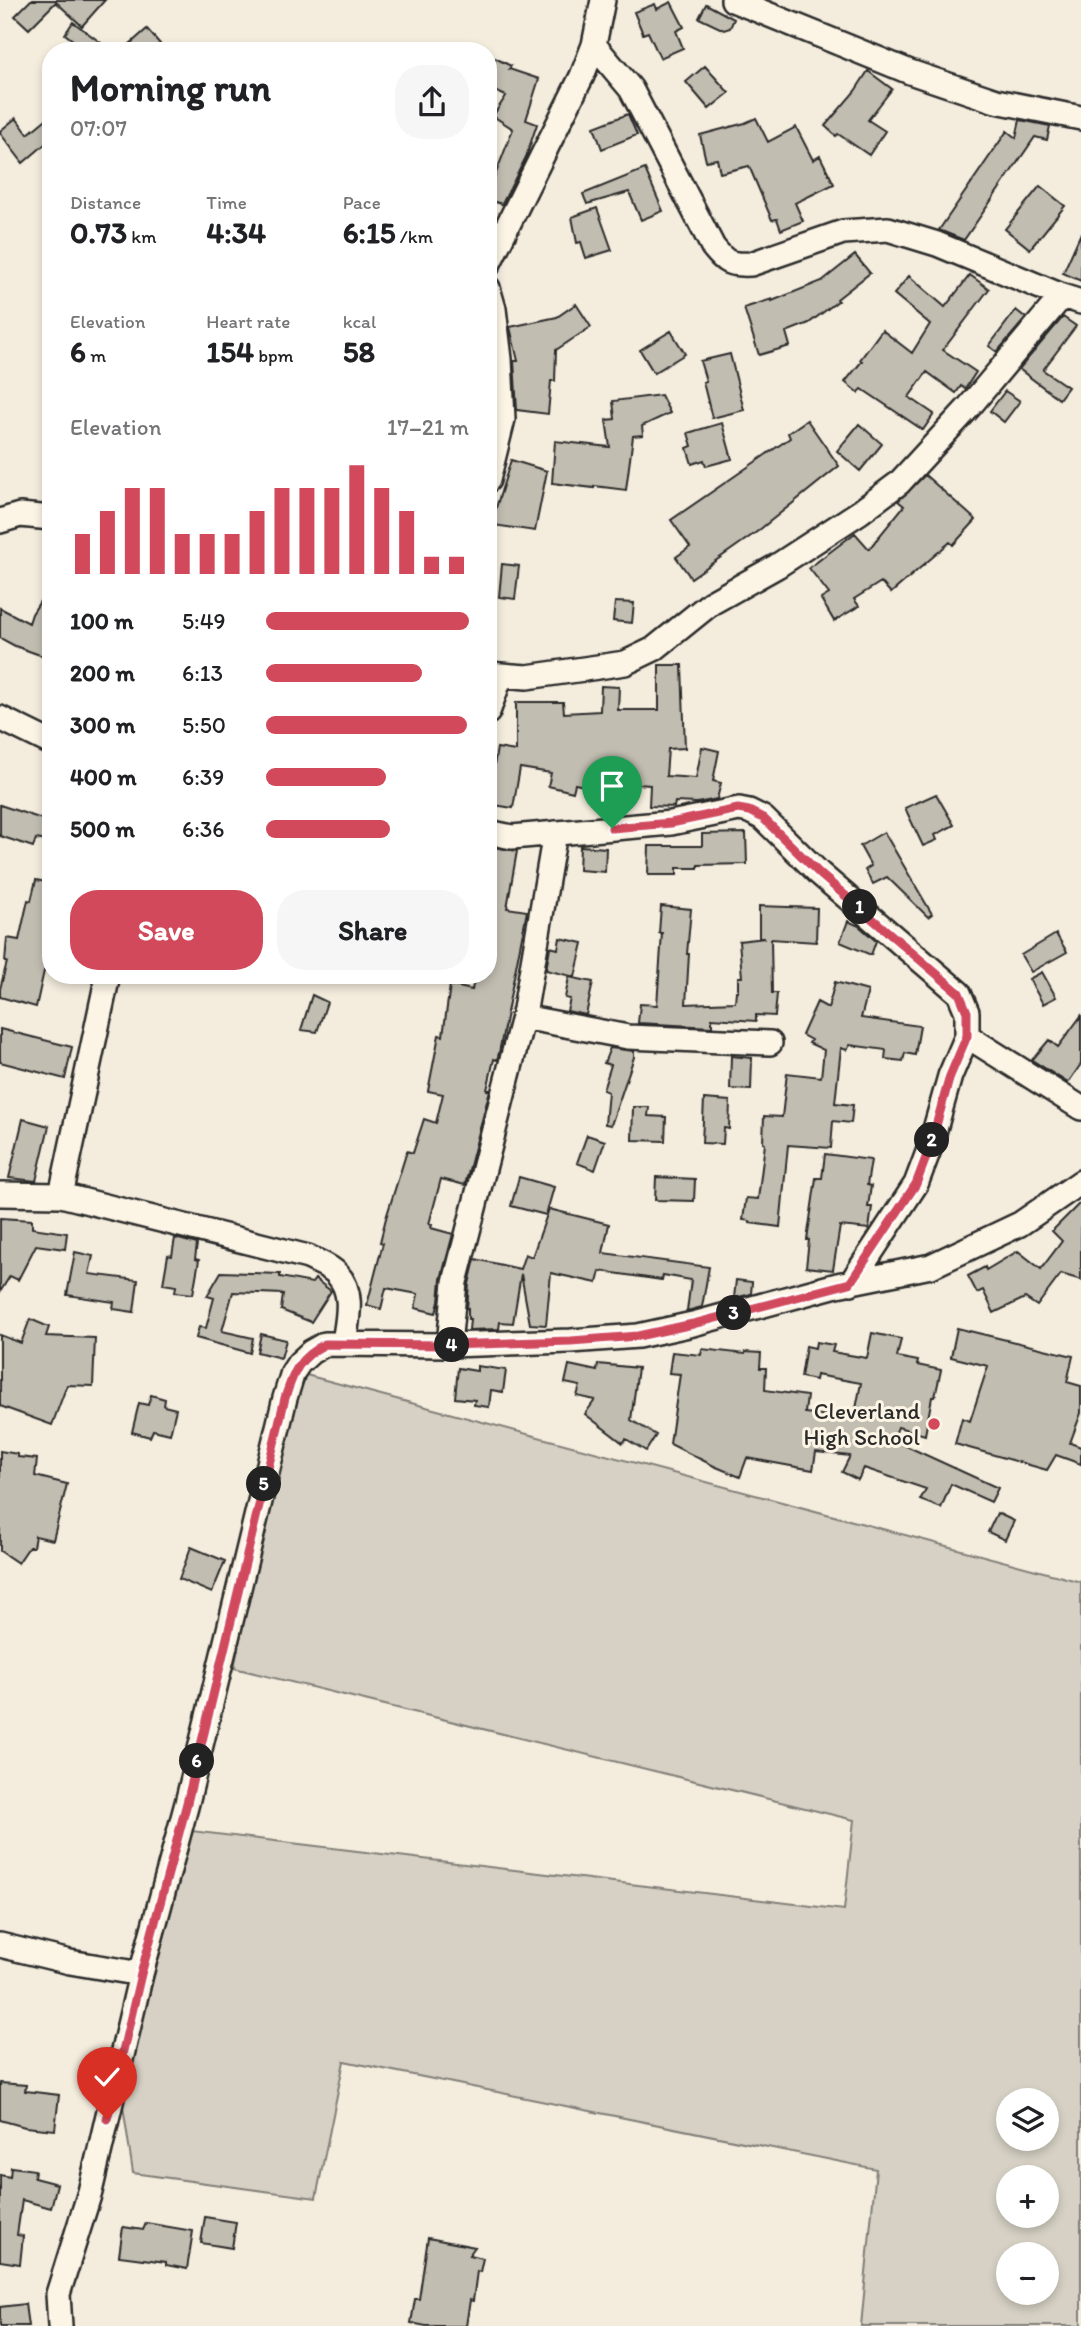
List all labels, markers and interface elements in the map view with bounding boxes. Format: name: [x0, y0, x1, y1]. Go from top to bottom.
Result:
text: Morning run: [70, 65, 271, 111]
button: share: [395, 65, 469, 139]
text: 07:07: [70, 114, 127, 142]
text: Distance: [70, 191, 141, 214]
text: Time: [206, 191, 247, 214]
text: Pace: [343, 191, 381, 214]
text: 0.73: [70, 214, 127, 251]
text: 4:34: [206, 214, 266, 251]
text: 6:15: [343, 214, 396, 251]
text: km: [127, 225, 157, 248]
text: /km: [396, 225, 433, 248]
text: Elevation: [70, 310, 146, 333]
text: Heart rate: [206, 310, 290, 333]
text: kcal: [343, 310, 376, 333]
text: 6: [70, 333, 86, 370]
text: 154: [206, 333, 254, 370]
text: 58: [343, 333, 375, 370]
text: m: [86, 344, 106, 367]
text: bpm: [254, 344, 294, 367]
text: Elevation: [70, 413, 161, 441]
text: 17–21 m: [387, 413, 469, 441]
text: 100 m: [70, 607, 134, 635]
text: 5:49: [182, 607, 226, 635]
text: 200 m: [70, 659, 135, 687]
text: 6:13: [182, 659, 223, 687]
text: 300 m: [70, 711, 135, 739]
text: 5:50: [182, 711, 226, 739]
pin: [582, 756, 642, 828]
text: 400 m: [70, 763, 137, 791]
text: 6:39: [182, 763, 224, 791]
icon: arrive: [593, 767, 631, 805]
text: 500 m: [70, 815, 135, 843]
text: 6:36: [182, 815, 225, 843]
button: Save: [70, 890, 263, 970]
button: Share: [277, 890, 469, 970]
pin: 1: [842, 890, 878, 925]
text: 1: [855, 895, 864, 918]
pin: 2: [914, 1122, 950, 1158]
text: 2: [927, 1128, 937, 1151]
pin: 3: [716, 1296, 752, 1330]
text: 3: [728, 1301, 739, 1324]
pin: 4: [434, 1328, 470, 1362]
text: 4: [446, 1333, 457, 1356]
place label: Cleverland High School: [803, 1397, 920, 1451]
marker: Cleverland High School: [926, 1416, 942, 1432]
pin: 5: [246, 1466, 282, 1502]
text: 5: [259, 1472, 268, 1495]
pin: 6: [180, 1744, 214, 1778]
text: 6: [191, 1749, 202, 1772]
pin: [77, 2047, 137, 2119]
icon: check: [88, 2058, 126, 2096]
map controls: [996, 2088, 1059, 2305]
button: layers: [996, 2088, 1059, 2151]
button: +: [996, 2165, 1059, 2228]
button: −: [996, 2242, 1059, 2305]

